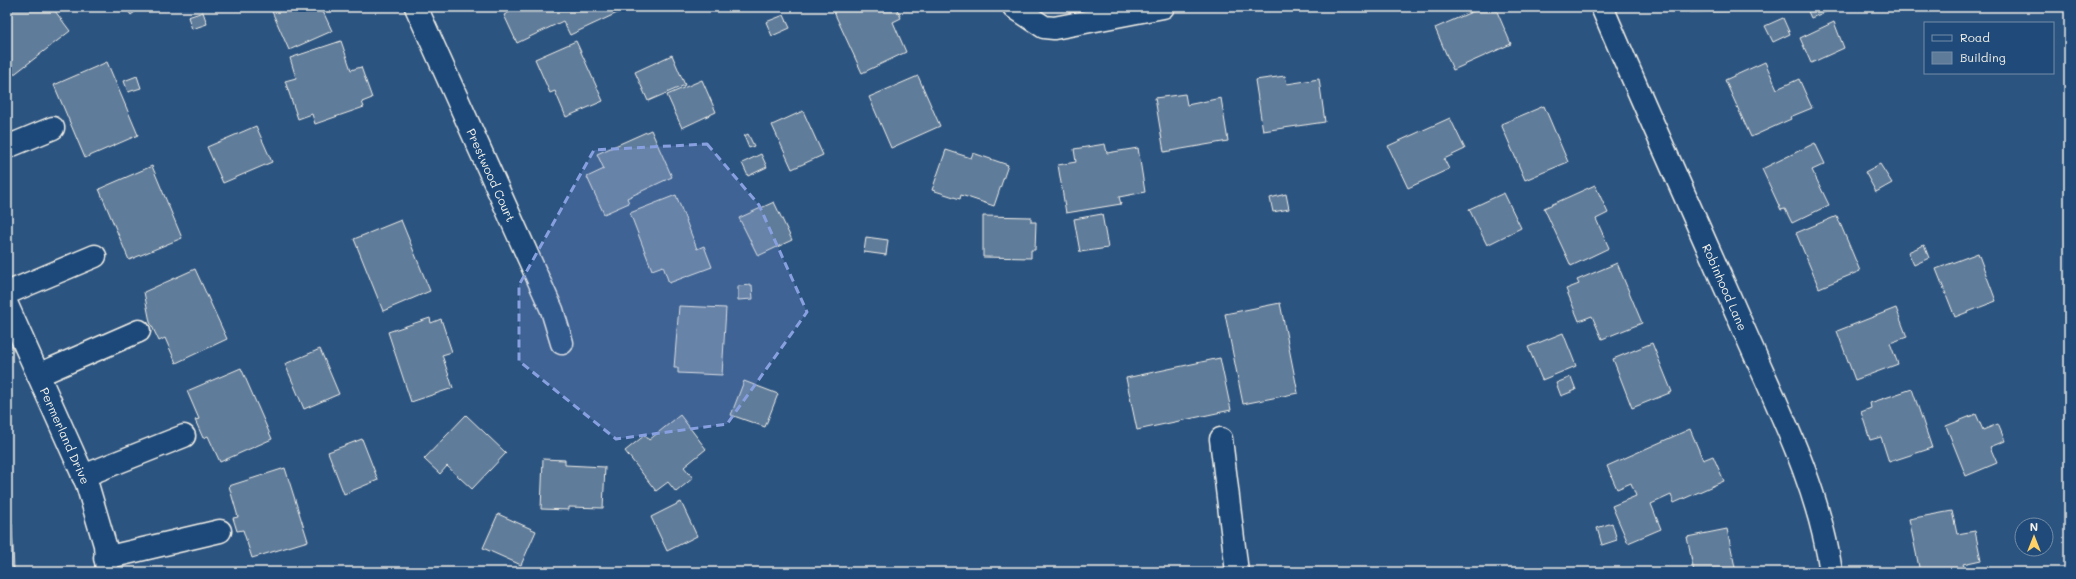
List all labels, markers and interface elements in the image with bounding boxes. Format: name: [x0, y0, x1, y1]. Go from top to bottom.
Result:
legend: [1924, 22, 2054, 74]
text: Road: [1960, 29, 1990, 45]
text: Building: [1960, 49, 2006, 65]
street label: Prestwood Court: [463, 126, 519, 224]
street label: Robinhood Lane: [1699, 241, 1751, 333]
street label: Permerland Drive: [37, 385, 94, 486]
north arrow: [2014, 517, 2054, 557]
text: N: [2030, 519, 2038, 534]

